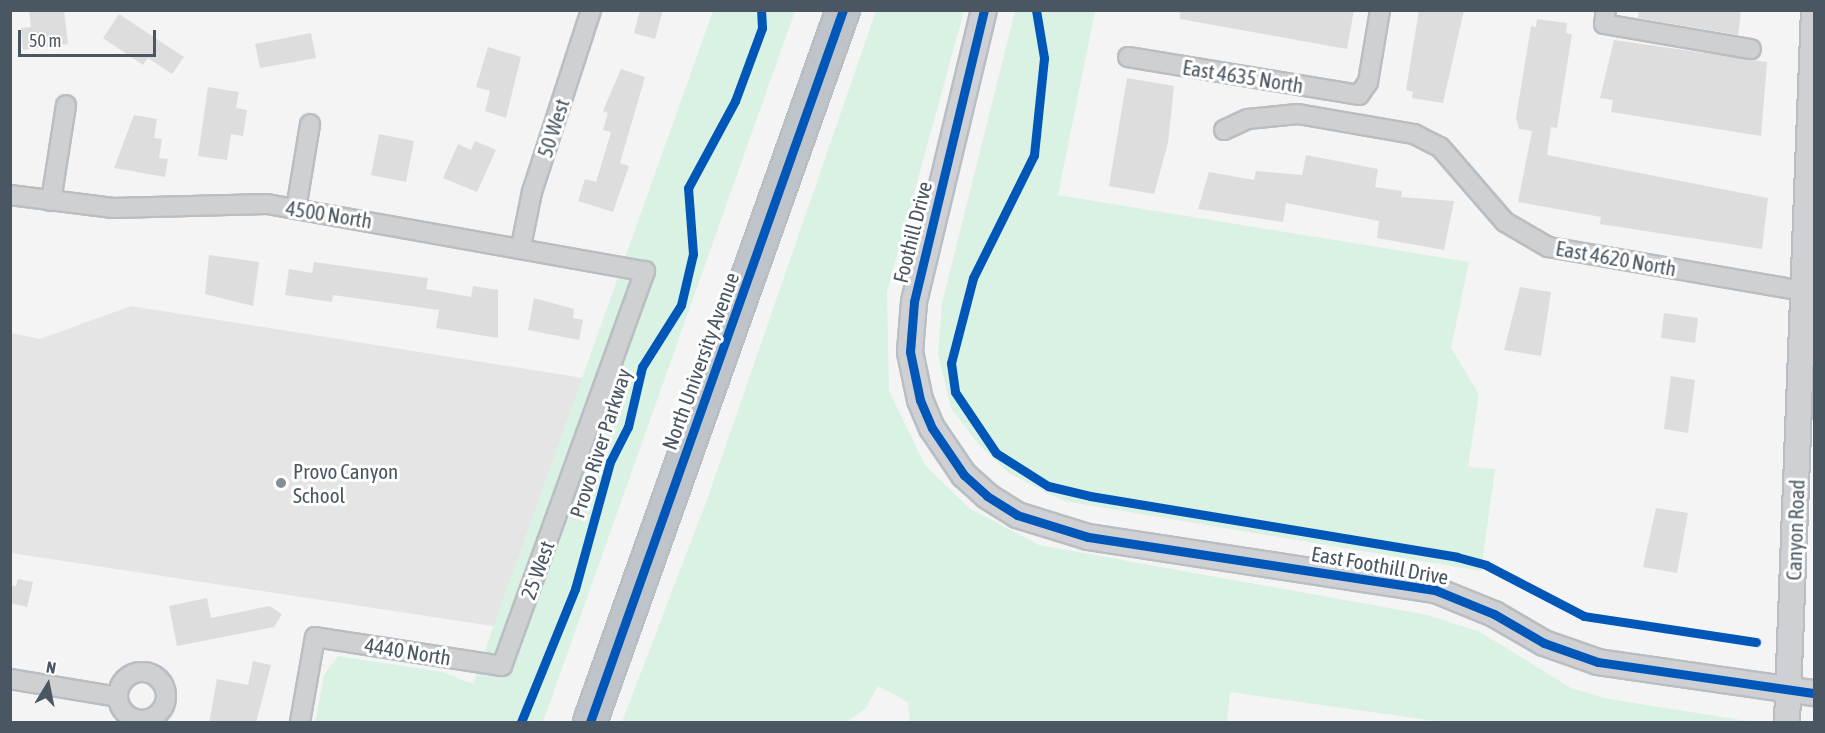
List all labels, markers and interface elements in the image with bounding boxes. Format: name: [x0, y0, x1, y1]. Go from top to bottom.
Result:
scale bar: [21, 18, 159, 56]
text: 50 m: [29, 30, 61, 51]
street label: East 4635 North: [1181, 54, 1305, 98]
street label: 50 West: [532, 95, 574, 161]
street label: Foothill Drive: [887, 179, 937, 285]
street label: 4500 North: [284, 195, 374, 233]
street label: East 4620 North: [1554, 235, 1678, 281]
street label: North University Avenue: [656, 269, 744, 453]
street label: Provo River Parkway: [564, 365, 636, 521]
place label: Provo Canyon School: [293, 458, 398, 508]
marker: Provo Canyon School: [274, 476, 288, 490]
street label: Canyon Road: [1781, 479, 1809, 581]
street label: 25 West: [515, 537, 559, 603]
street label: East Foothill Drive: [1310, 541, 1450, 589]
street label: 4440 North: [363, 632, 453, 670]
north arrow: [18, 655, 78, 715]
text: N: [45, 658, 57, 677]

